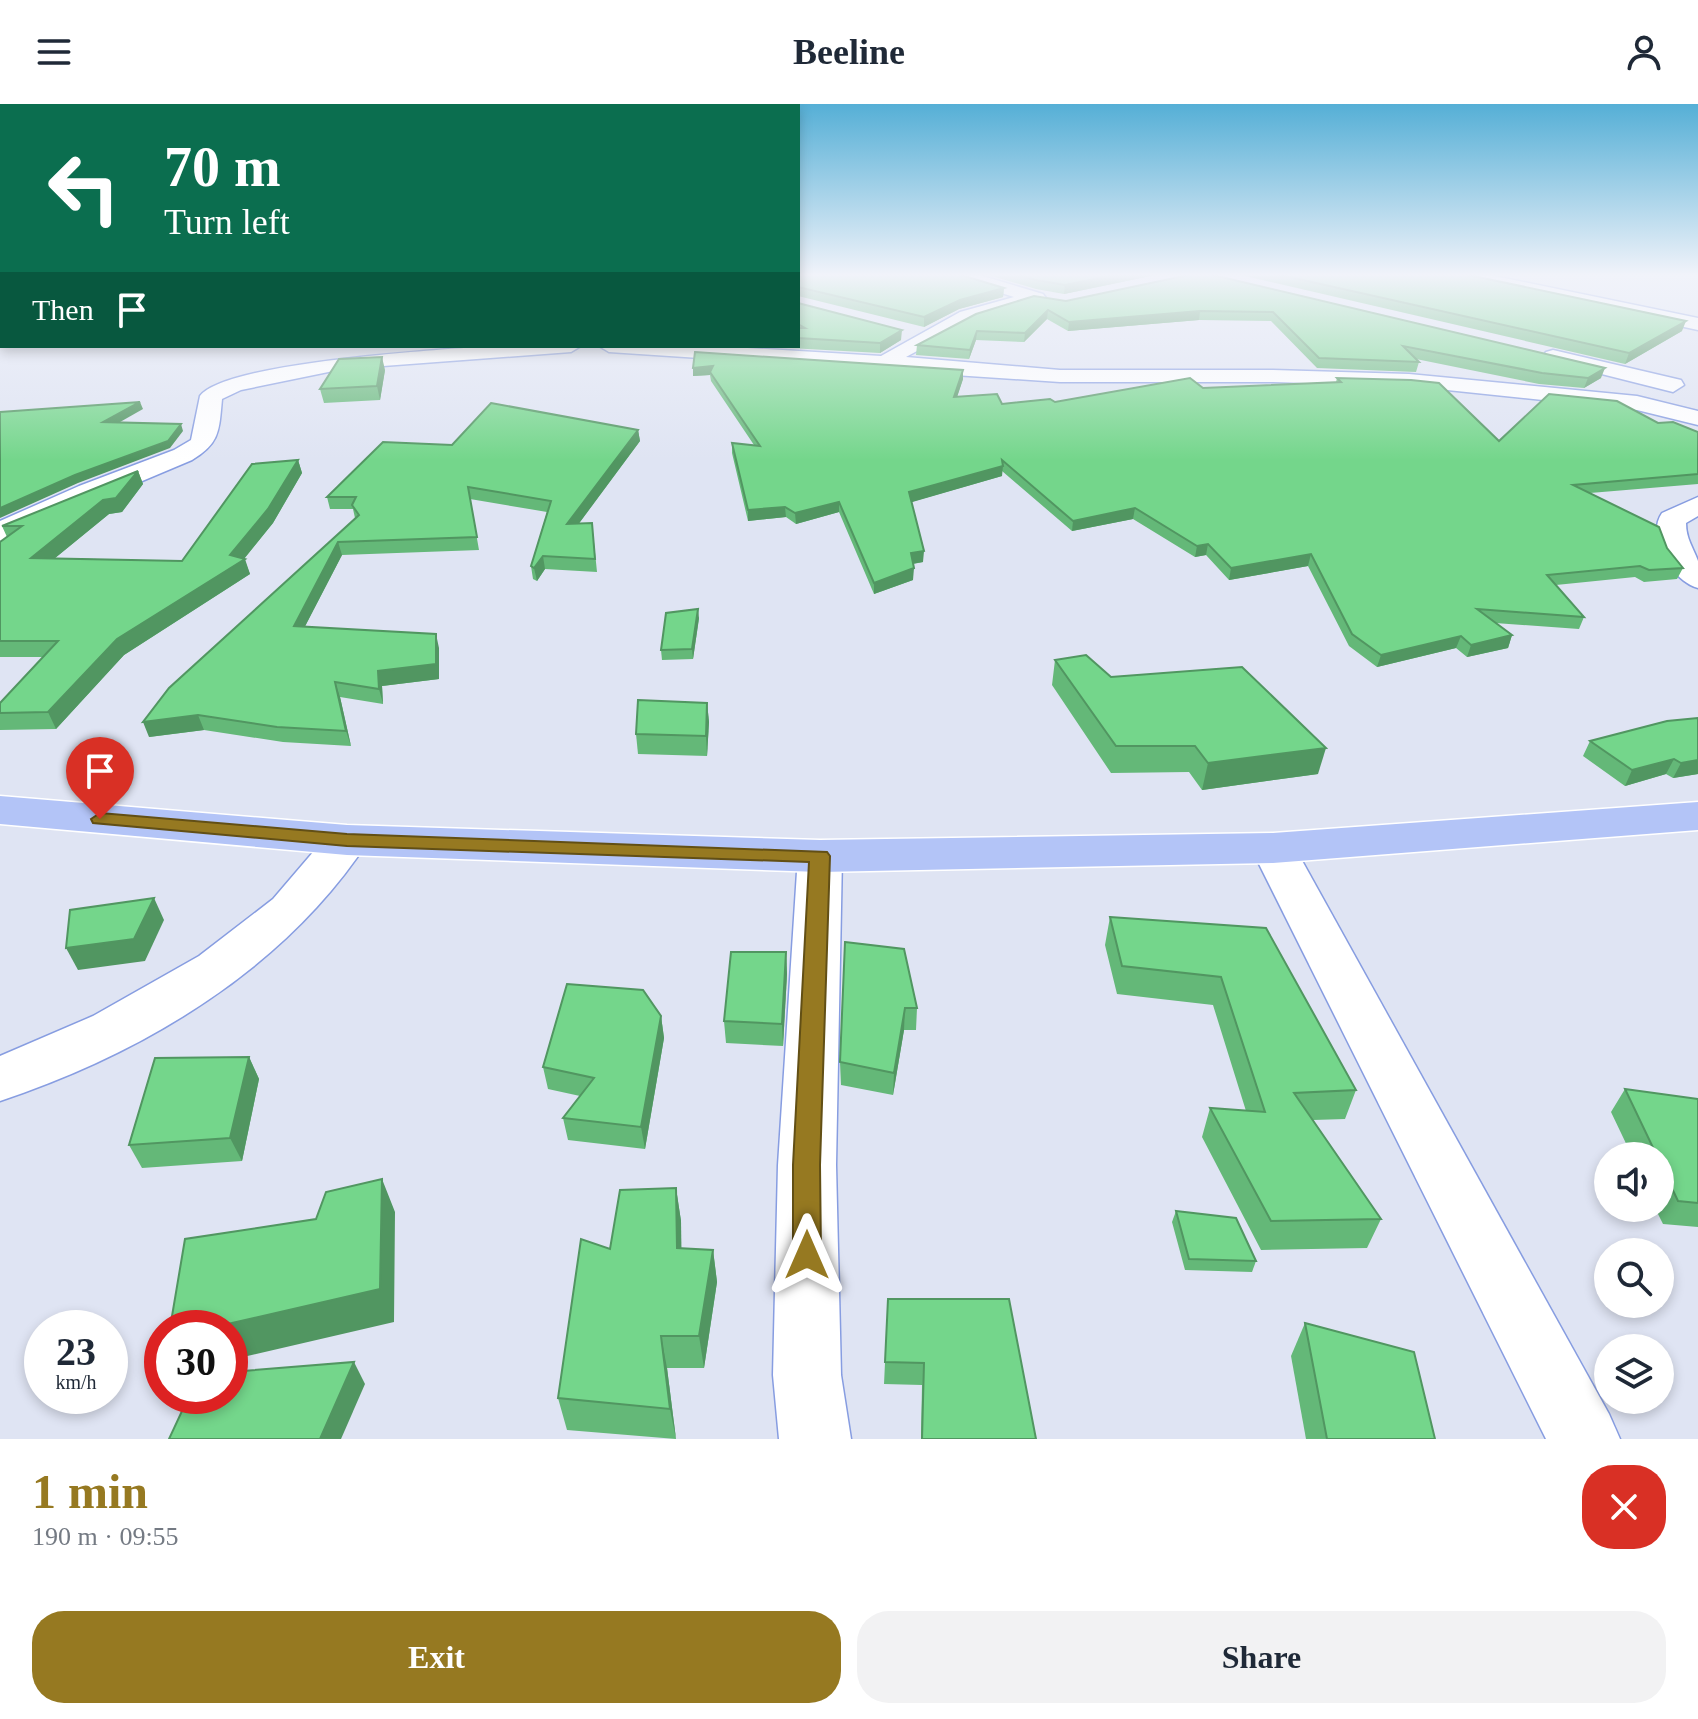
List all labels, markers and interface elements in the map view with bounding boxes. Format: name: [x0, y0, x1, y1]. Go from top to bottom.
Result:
icon: menu: [32, 30, 76, 74]
icon: person: [1622, 30, 1666, 74]
text: Beeline: [793, 32, 905, 72]
icon: left: [32, 136, 136, 240]
text: 70 m: [164, 136, 281, 198]
text: Turn left: [164, 202, 290, 242]
icon: arrive: [110, 288, 154, 332]
text: Then: [32, 293, 94, 326]
pin: [66, 737, 134, 819]
icon: arrive: [78, 749, 122, 793]
map controls: [1594, 1142, 1674, 1414]
button: sound: [1594, 1142, 1674, 1222]
position arrow: [765, 1213, 849, 1297]
button: search: [1594, 1238, 1674, 1318]
speed limit sign: 30: [144, 1310, 248, 1414]
text: 23: [56, 1329, 96, 1374]
button: layers: [1594, 1334, 1674, 1414]
text: km/h: [55, 1371, 97, 1393]
text: 1 min: [32, 1465, 148, 1518]
button: close: [1582, 1465, 1666, 1549]
text: 190 m · 09:55: [32, 1522, 179, 1551]
button: Exit: [32, 1611, 841, 1703]
button: Share: [857, 1611, 1666, 1703]

